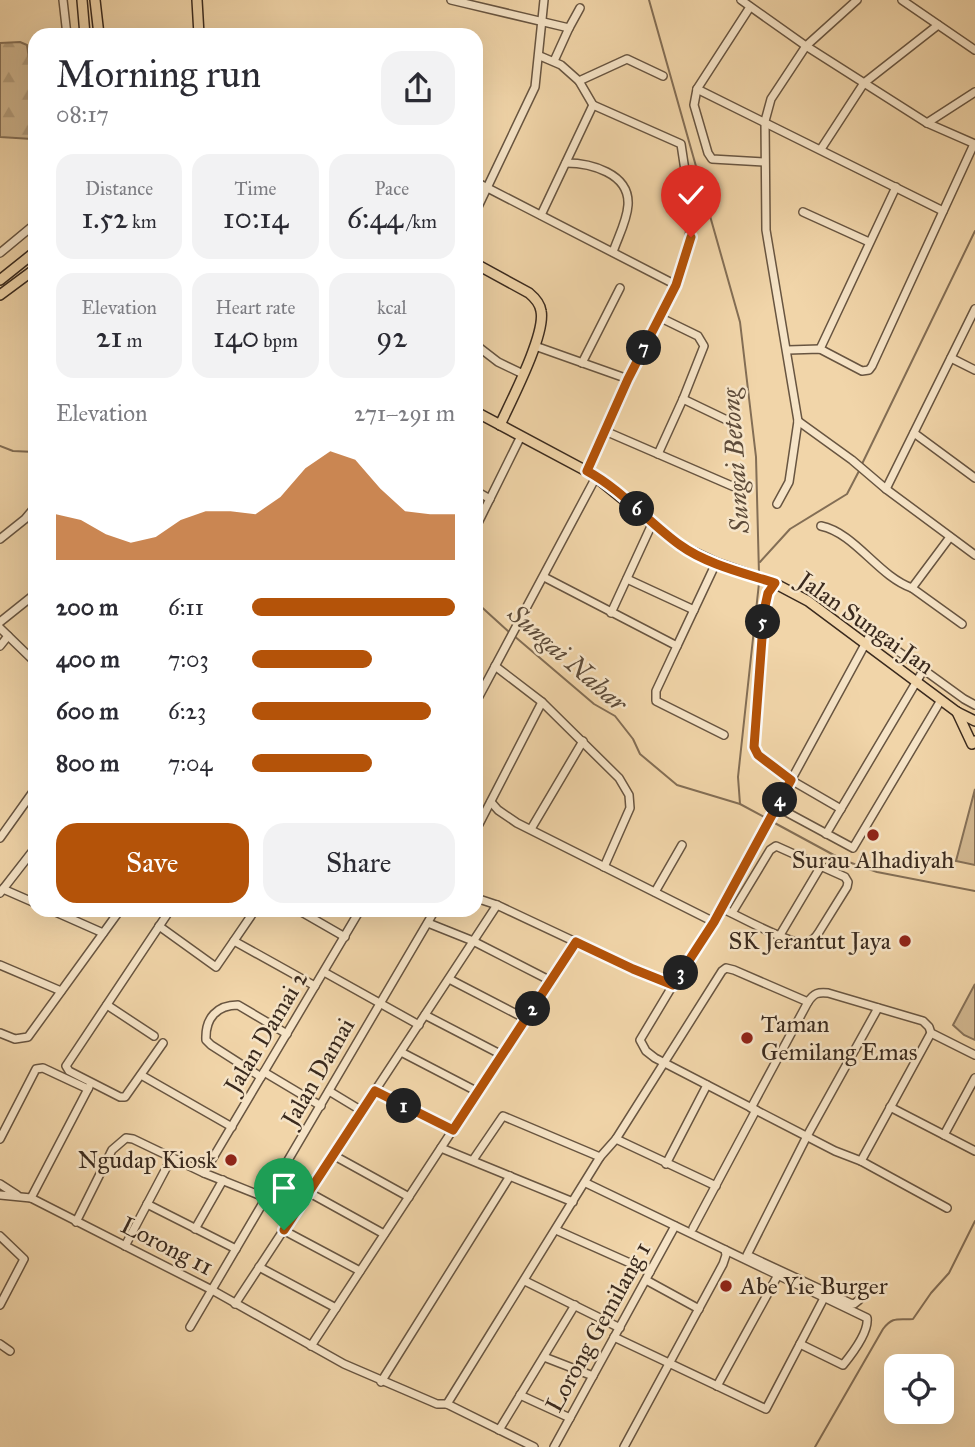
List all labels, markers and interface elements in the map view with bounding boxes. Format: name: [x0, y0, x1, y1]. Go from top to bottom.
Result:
text: Morning run: [56, 51, 261, 97]
button: share: [381, 51, 455, 125]
text: 08:17: [56, 100, 109, 128]
pin: [661, 165, 721, 237]
icon: check: [672, 176, 710, 214]
text: Distance: [85, 177, 153, 200]
text: Time: [234, 177, 277, 200]
text: Pace: [375, 177, 409, 200]
text: 1.52: [82, 200, 128, 236]
text: 10:14: [223, 200, 288, 236]
text: 6:44: [347, 200, 403, 236]
text: km: [128, 210, 157, 233]
text: /km: [403, 210, 437, 233]
text: Elevation: [81, 296, 157, 319]
text: Heart rate: [216, 296, 295, 319]
text: kcal: [377, 296, 407, 319]
text: 21: [96, 319, 122, 355]
text: 140: [213, 319, 259, 355]
text: 92: [376, 319, 407, 355]
text: m: [122, 329, 143, 352]
text: bpm: [259, 329, 298, 352]
pin: 7: [626, 330, 662, 366]
text: 7: [638, 336, 649, 359]
water label: Sungai Betong: [714, 385, 756, 535]
text: Elevation: [56, 399, 147, 427]
text: 271–291 m: [354, 399, 455, 427]
pin: 6: [620, 491, 654, 526]
text: 6: [632, 497, 641, 520]
street label: Jalan Sungai Jan: [790, 563, 940, 681]
text: 200 m: [56, 593, 118, 621]
text: 6:11: [168, 593, 204, 621]
water label: Sungai Nahar: [501, 597, 635, 719]
pin: 5: [746, 604, 780, 640]
text: 5: [758, 610, 767, 633]
text: 400 m: [56, 645, 120, 673]
text: 7:03: [168, 645, 209, 673]
text: 600 m: [56, 697, 119, 725]
text: 6:23: [168, 697, 206, 725]
text: 800 m: [56, 749, 119, 777]
text: 7:04: [168, 749, 212, 777]
pin: 4: [762, 782, 798, 818]
text: 4: [774, 788, 785, 811]
button: Save: [56, 823, 249, 903]
button: Share: [263, 823, 455, 903]
marker: Surau Alhadiyah: [865, 827, 881, 843]
place label: Surau Alhadiyah: [792, 845, 954, 875]
place label: SK Jerantut Jaya: [729, 926, 892, 956]
marker: SK Jerantut Jaya: [897, 933, 913, 949]
pin: 3: [664, 956, 698, 990]
text: 3: [677, 961, 684, 984]
street label: Jalan Damai 2: [216, 965, 314, 1101]
pin: 2: [516, 992, 550, 1026]
text: 2: [528, 997, 537, 1020]
place label: Taman Gemilang Emas: [761, 1009, 918, 1067]
street label: Jalan Damai: [274, 1012, 361, 1134]
marker: Taman Gemilang Emas: [739, 1030, 755, 1046]
pin: 1: [386, 1088, 422, 1124]
text: 1: [400, 1094, 407, 1117]
place label: Ngudap Kiosk: [78, 1145, 218, 1175]
marker: Ngudap Kiosk: [223, 1152, 239, 1168]
pin: [254, 1158, 314, 1230]
icon: arrive: [265, 1169, 303, 1207]
street label: Lorong 11: [116, 1210, 218, 1282]
street label: Lorong Gemilang 1: [539, 1237, 657, 1417]
place label: Abe Yie Burger: [739, 1271, 888, 1301]
marker: Abe Yie Burger: [718, 1278, 734, 1294]
map controls: [884, 1354, 954, 1424]
button: locate: [884, 1354, 954, 1424]

